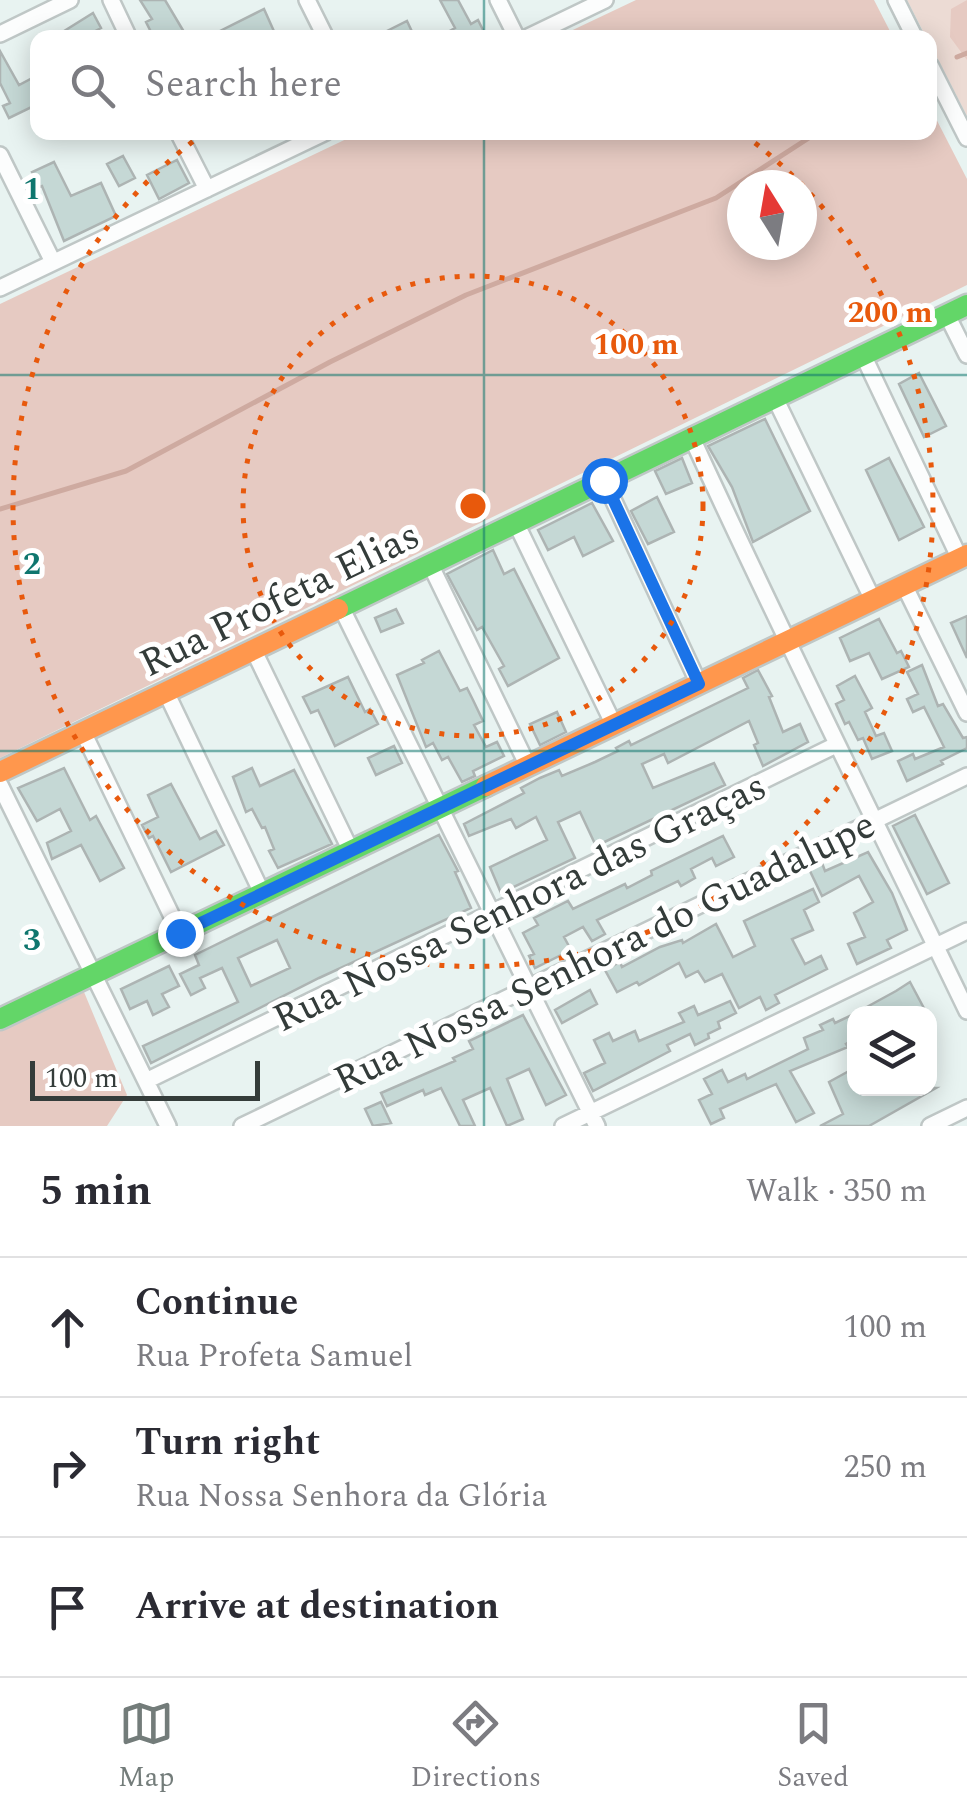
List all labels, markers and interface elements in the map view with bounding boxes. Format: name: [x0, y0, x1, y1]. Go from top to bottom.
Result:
search box: [30, 30, 937, 140]
text: Search here: [145, 56, 342, 114]
icon: search: [65, 58, 120, 113]
text: 1: [23, 165, 41, 214]
north arrow: [727, 170, 817, 260]
text: 200 m: [847, 290, 933, 336]
text: 100 m: [593, 322, 679, 368]
route start: [582, 458, 628, 504]
centre of rings: [455, 488, 491, 524]
street label: Rua Profeta Elias: [130, 506, 431, 695]
text: 2: [23, 540, 41, 589]
street label: Rua Nossa Senhora das Graças: [263, 757, 777, 1050]
street label: Rua Nossa Senhora do Guadalupe: [324, 795, 886, 1111]
route end: [158, 911, 204, 957]
text: 3: [23, 916, 41, 965]
map controls: [847, 1006, 937, 1096]
button: layers: [847, 1006, 937, 1096]
scale bar: [30, 1056, 260, 1100]
text: 100 m: [45, 1057, 118, 1100]
text: 5 min: [40, 1160, 152, 1223]
text: Walk · 350 m: [746, 1167, 927, 1216]
text: Continue: [135, 1274, 298, 1332]
icon: ahead: [40, 1300, 95, 1355]
text: 100 m: [843, 1303, 927, 1352]
text: Rua Profeta Samuel: [135, 1332, 413, 1381]
text: Turn right: [135, 1414, 320, 1472]
icon: right: [40, 1440, 95, 1495]
text: 250 m: [843, 1443, 927, 1492]
text: Rua Nossa Senhora da Glória: [135, 1472, 547, 1521]
text: Arrive at destination: [135, 1578, 499, 1636]
icon: arrive: [40, 1580, 95, 1635]
tab: Map: [118, 1696, 174, 1799]
tab: Directions: [410, 1696, 541, 1799]
tab: Saved: [777, 1696, 849, 1799]

